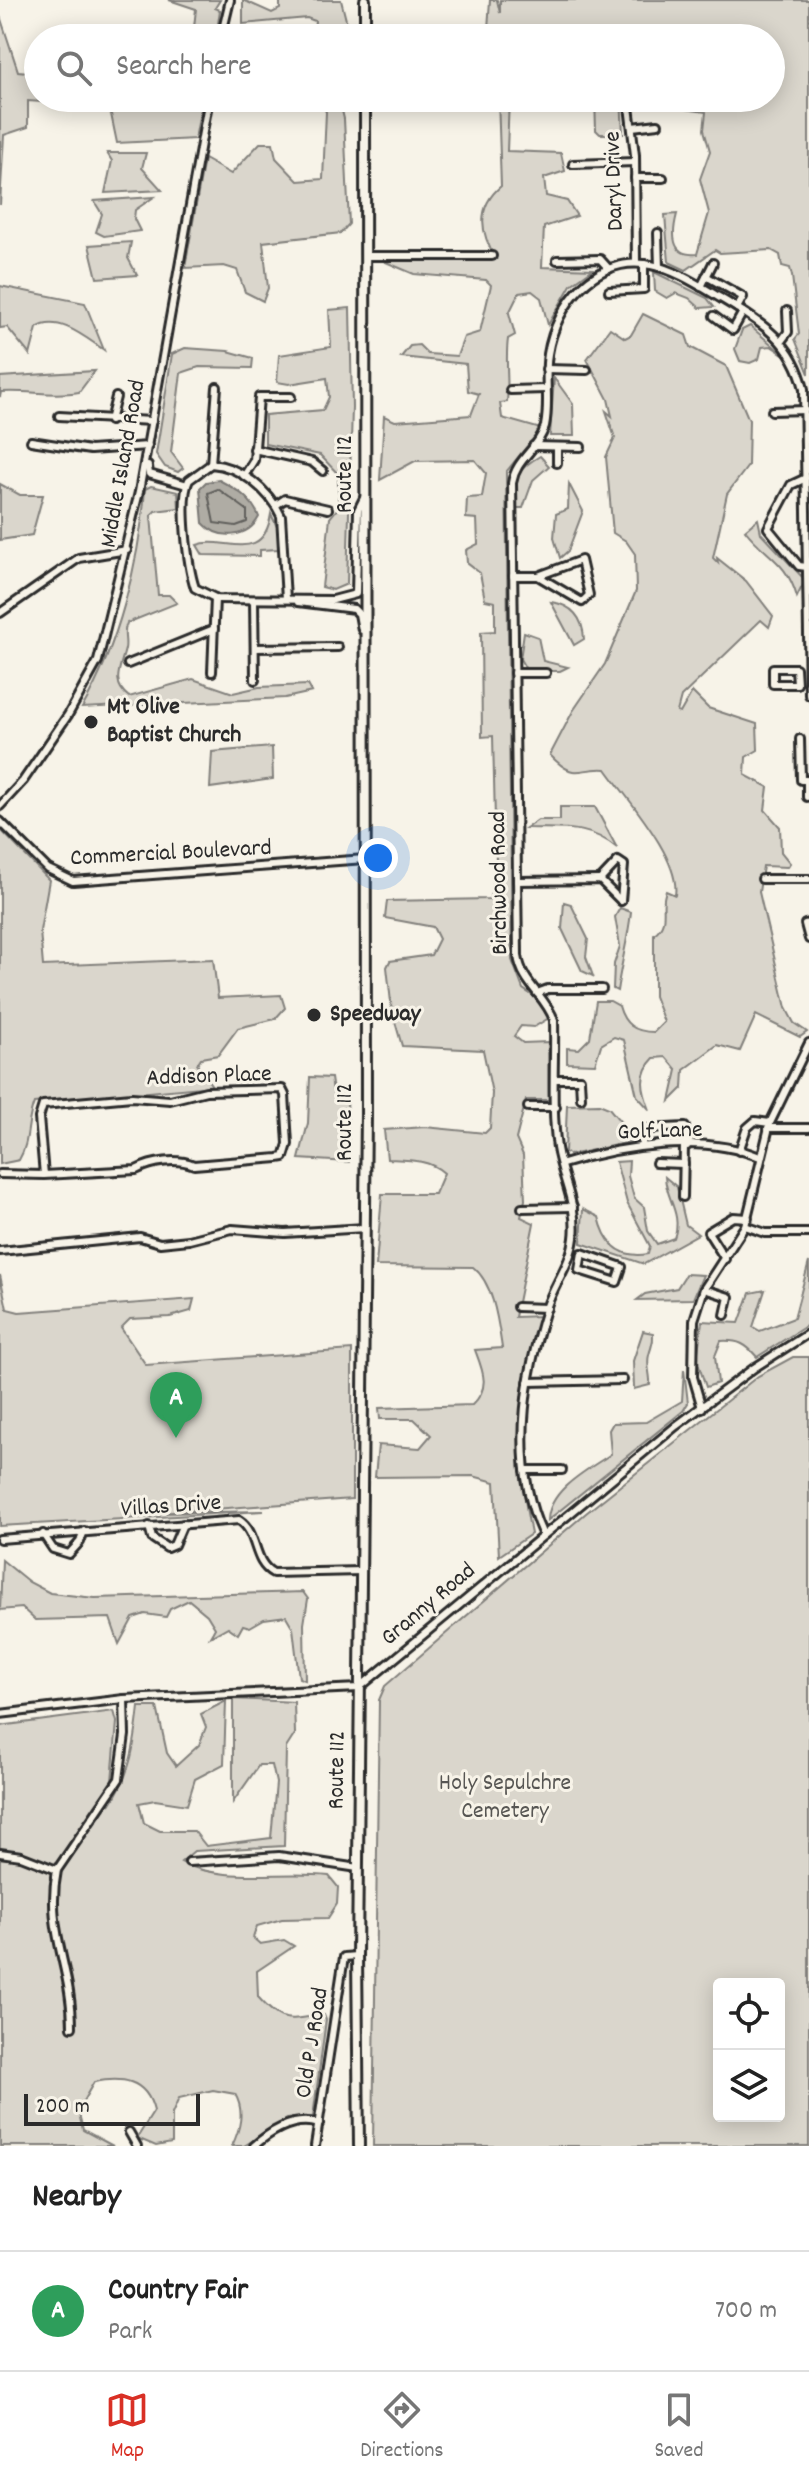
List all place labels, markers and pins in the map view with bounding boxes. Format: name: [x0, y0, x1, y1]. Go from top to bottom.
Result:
place label: Mt Olive Baptist Church: [107, 691, 241, 753]
marker: Mt Olive Baptist Church: [82, 713, 100, 731]
place label: Speedway: [330, 998, 422, 1032]
marker: Speedway: [305, 1006, 323, 1024]
pin: A: [150, 1372, 202, 1438]

